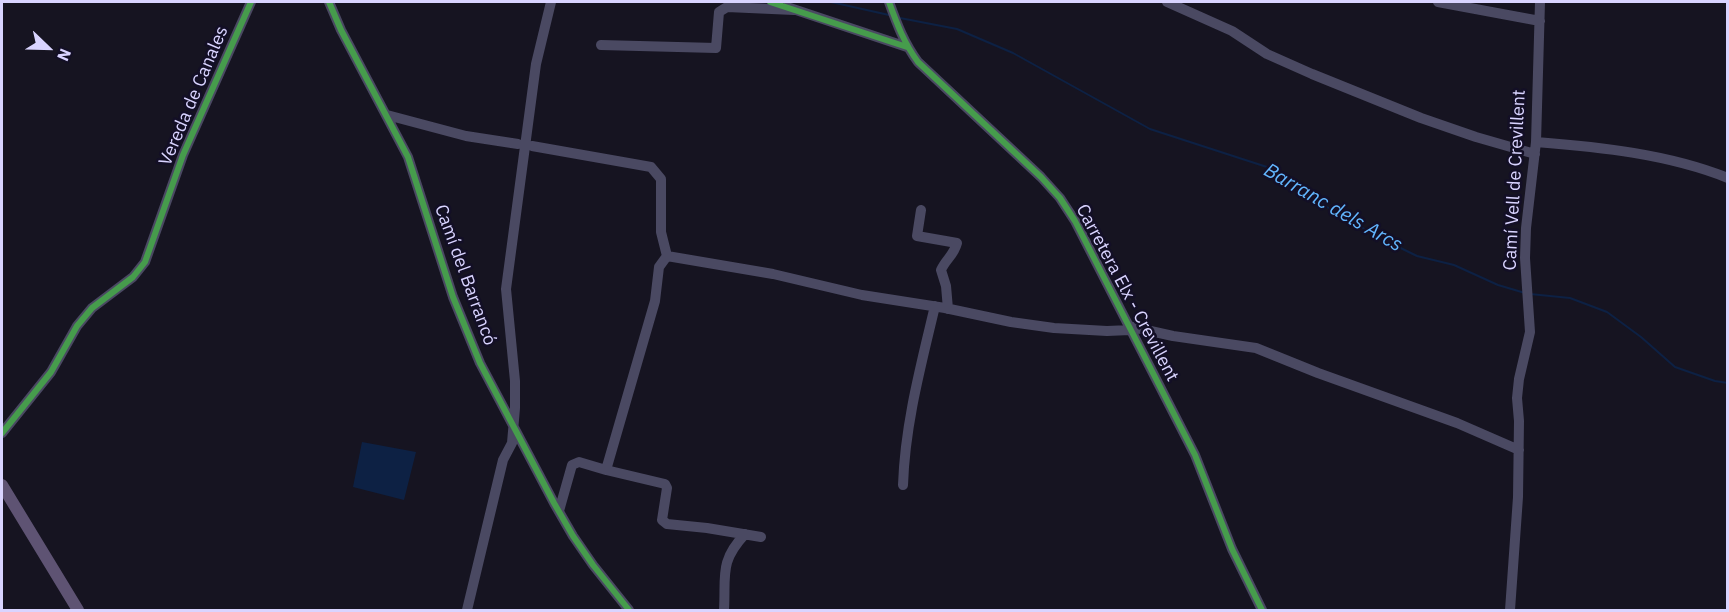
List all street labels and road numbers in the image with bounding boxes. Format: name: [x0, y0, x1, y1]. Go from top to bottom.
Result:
street label: Vereda de Canales: [155, 23, 233, 169]
street label: Camí Vell de Crevillent: [1499, 89, 1531, 271]
street label: Carretera Elx - Crevillent: [1071, 201, 1183, 385]
street label: Camí del Barrancó: [430, 202, 500, 348]

